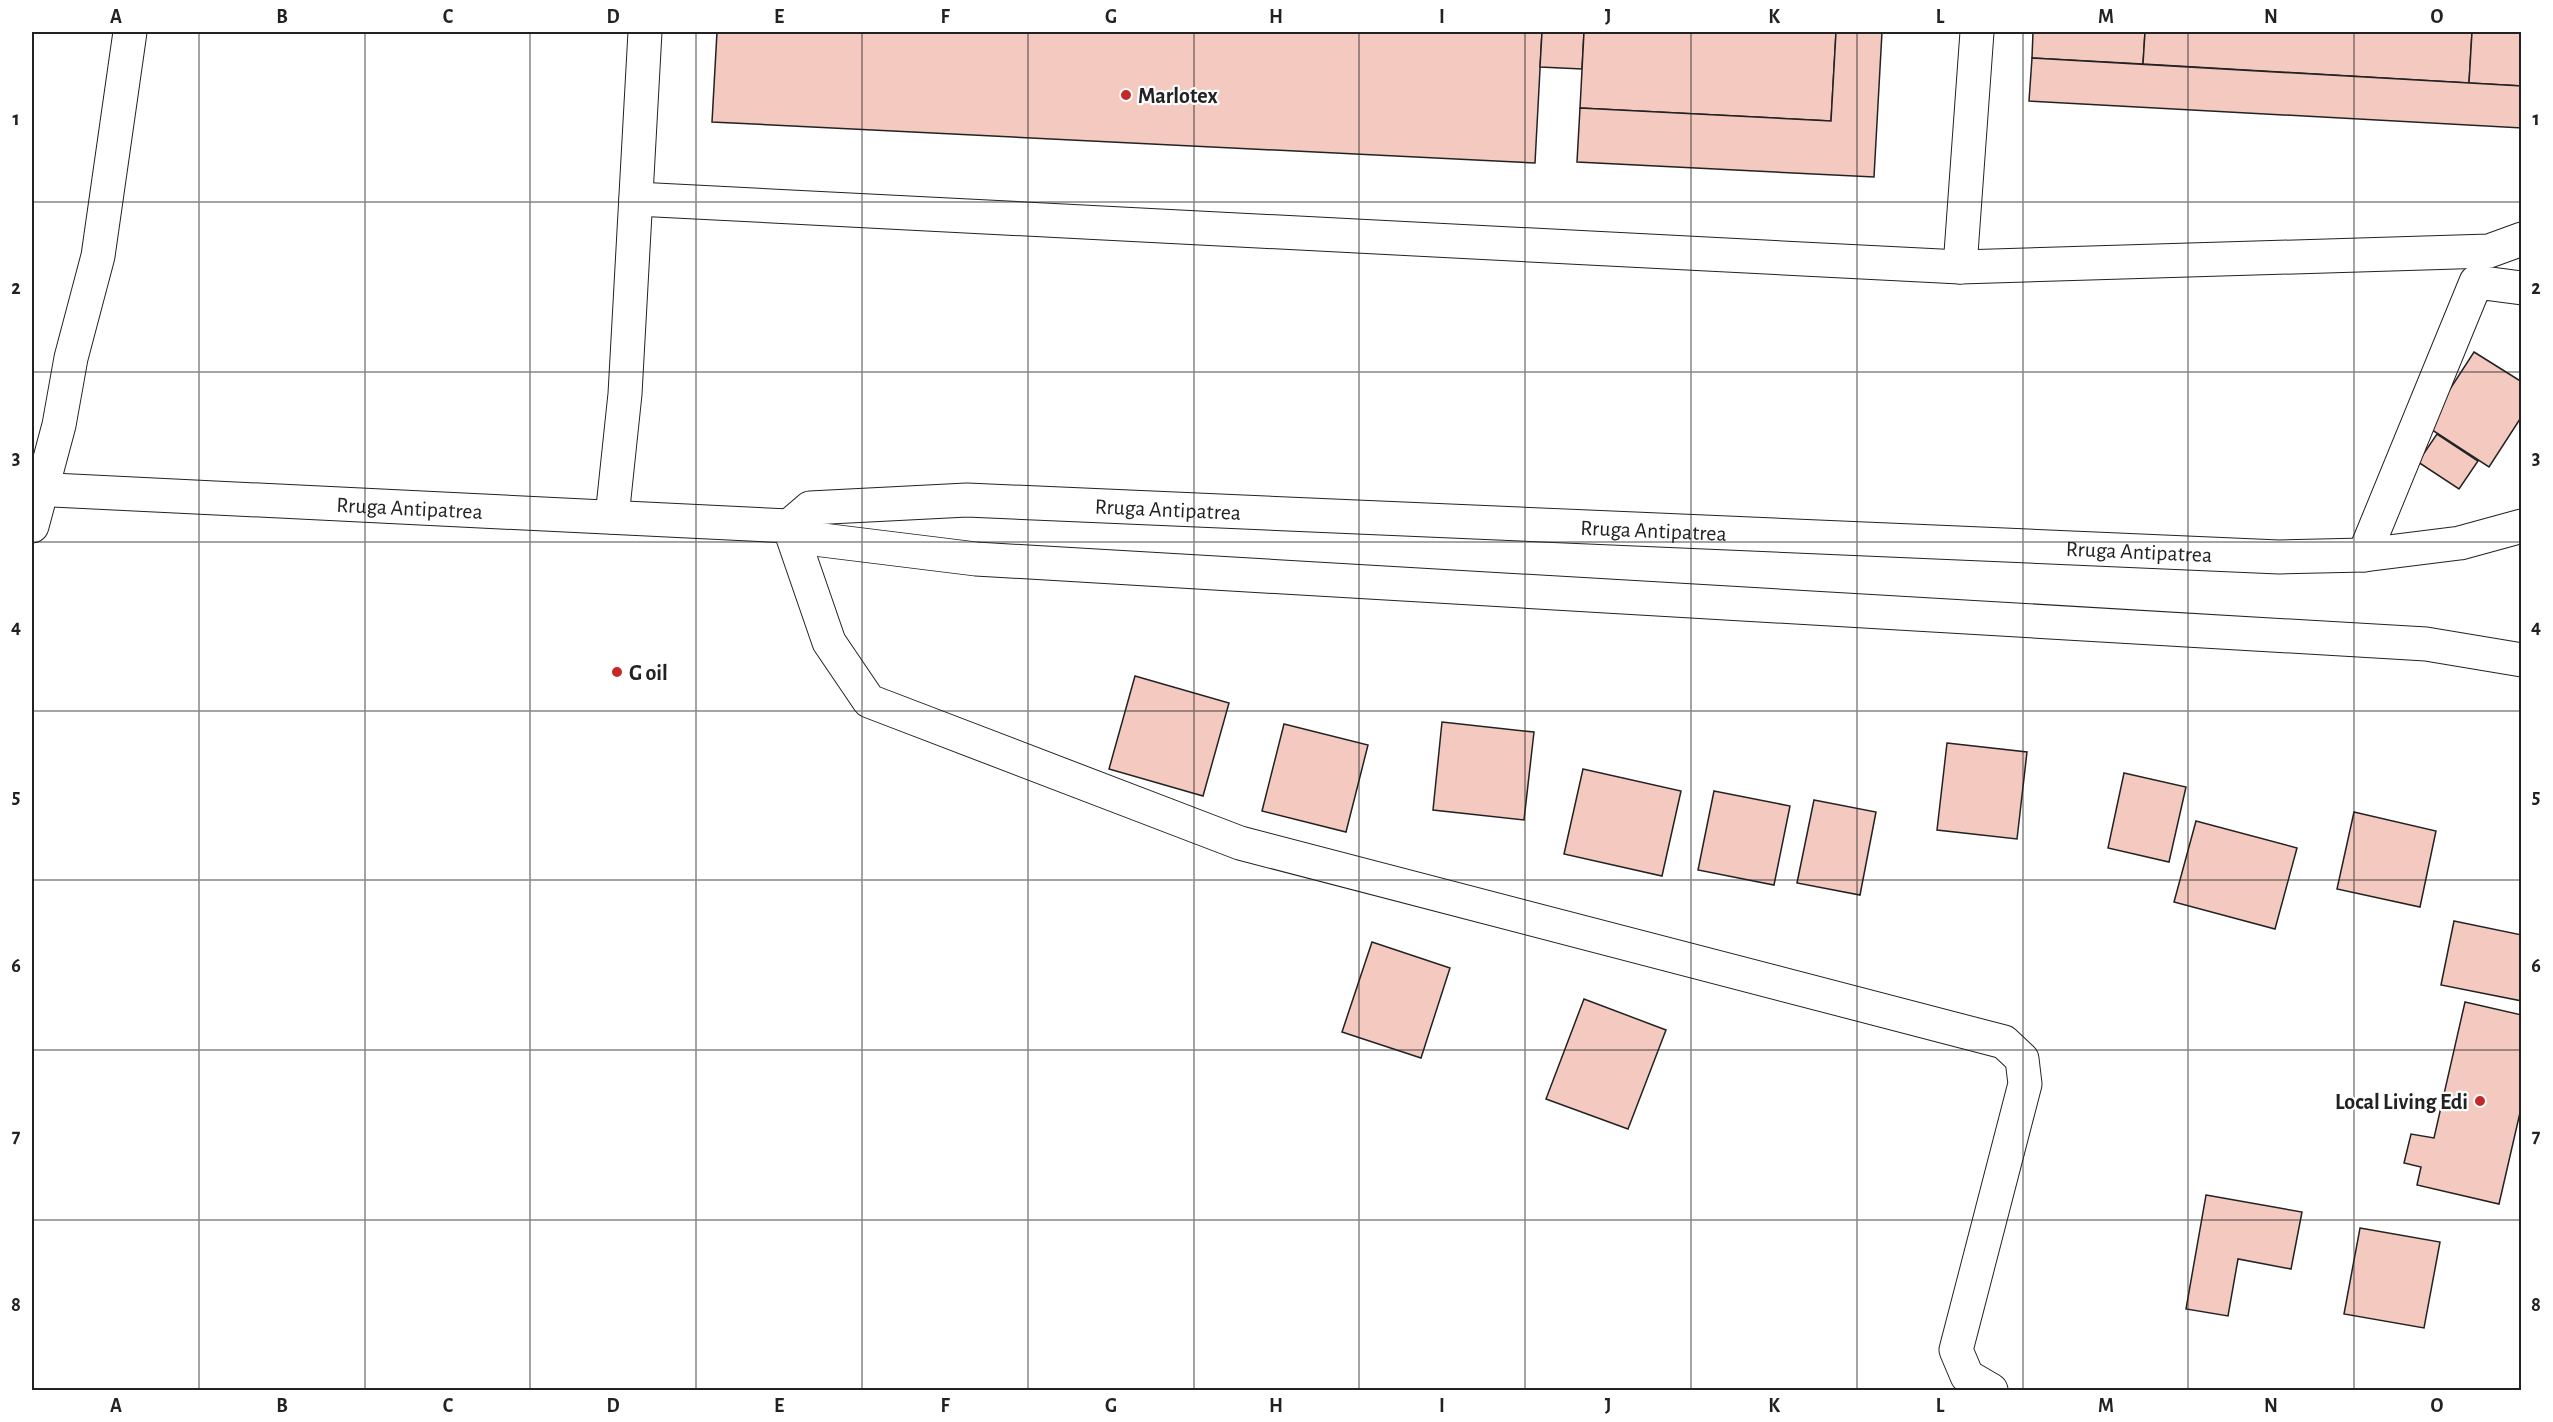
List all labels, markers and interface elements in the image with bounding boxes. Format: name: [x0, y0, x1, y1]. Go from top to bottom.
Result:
text: A: [110, 7, 122, 27]
text: B: [276, 7, 288, 27]
text: C: [443, 7, 454, 27]
text: D: [606, 7, 620, 27]
text: E: [774, 7, 784, 27]
text: F: [940, 7, 950, 27]
text: G: [1105, 7, 1117, 27]
text: H: [1269, 7, 1283, 27]
text: I: [1439, 7, 1445, 27]
text: J: [1605, 7, 1611, 27]
text: K: [1768, 7, 1780, 27]
text: L: [1936, 7, 1945, 27]
text: M: [2098, 7, 2114, 27]
text: N: [2264, 7, 2278, 27]
text: O: [2431, 7, 2444, 27]
place label: Marlotex: [1138, 85, 1218, 107]
marker: Marlotex: [1119, 88, 1133, 102]
text: 1: [12, 109, 20, 129]
text: 1: [2532, 109, 2540, 129]
text: 2: [11, 278, 21, 298]
text: 2: [2531, 278, 2541, 298]
text: 3: [12, 448, 20, 468]
text: 3: [2532, 448, 2540, 468]
street label: Rruga Antipatrea: [336, 494, 483, 523]
street label: Rruga Antipatrea: [1094, 496, 1242, 524]
street label: Rruga Antipatrea: [1580, 517, 1727, 545]
street label: Rruga Antipatrea: [2065, 538, 2213, 566]
text: 4: [11, 617, 21, 637]
text: 4: [2531, 617, 2541, 637]
place label: G oil: [629, 662, 668, 684]
marker: G oil: [610, 665, 624, 679]
text: 5: [12, 787, 20, 807]
text: 5: [2532, 787, 2540, 807]
text: 6: [11, 956, 21, 976]
text: 6: [2531, 956, 2541, 976]
place label: Local Living Edi: [2335, 1091, 2468, 1113]
marker: Local Living Edi: [2473, 1094, 2487, 1108]
text: 7: [12, 1126, 21, 1146]
text: 7: [2532, 1126, 2541, 1146]
text: 8: [11, 1295, 21, 1315]
text: 8: [2531, 1295, 2541, 1315]
text: A: [110, 1396, 122, 1416]
text: B: [276, 1396, 288, 1416]
text: C: [443, 1396, 454, 1416]
text: D: [606, 1396, 620, 1416]
text: E: [774, 1396, 784, 1416]
text: F: [940, 1396, 950, 1416]
text: G: [1105, 1396, 1117, 1416]
text: H: [1269, 1396, 1283, 1416]
text: I: [1439, 1396, 1445, 1416]
text: J: [1605, 1396, 1611, 1416]
text: K: [1768, 1396, 1780, 1416]
text: L: [1936, 1396, 1945, 1416]
text: M: [2098, 1396, 2114, 1416]
text: N: [2264, 1396, 2278, 1416]
text: O: [2431, 1396, 2444, 1416]

